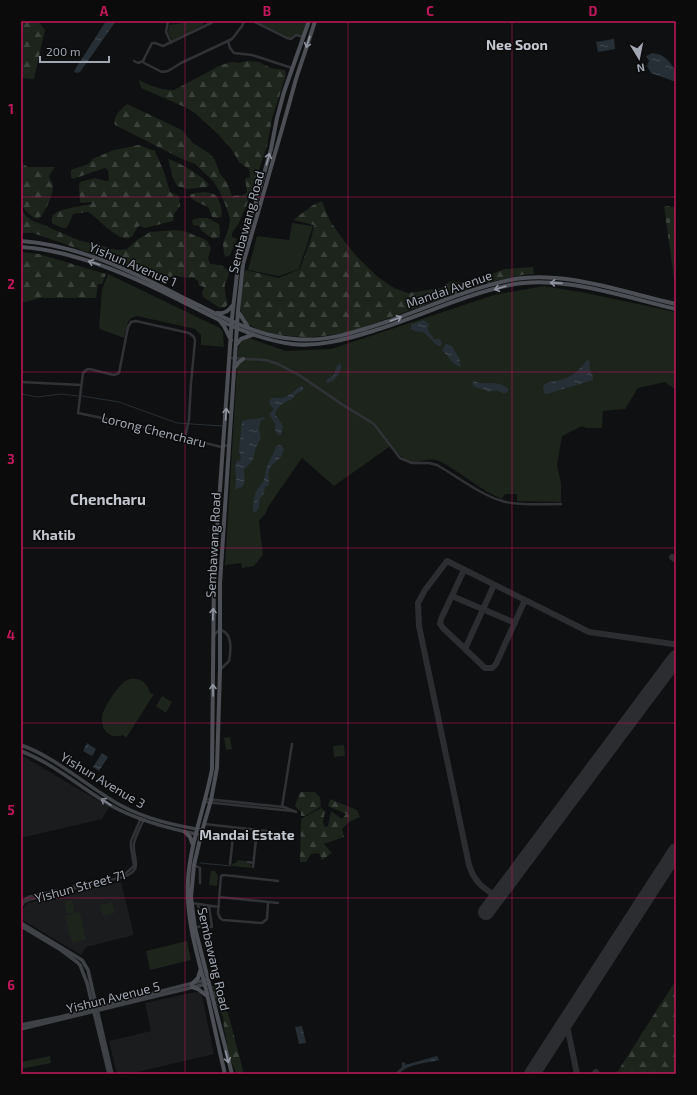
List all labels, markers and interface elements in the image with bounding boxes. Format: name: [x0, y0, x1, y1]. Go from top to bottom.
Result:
text: A: [100, 3, 109, 19]
text: B: [263, 3, 271, 19]
text: C: [426, 3, 434, 19]
text: D: [589, 3, 598, 19]
one-way arrow: [304, 35, 311, 48]
district label: Nee Soon: [486, 36, 548, 53]
scale bar: [40, 38, 109, 64]
north arrow: [619, 38, 659, 78]
text: 200 m: [46, 44, 80, 58]
text: N: [636, 61, 646, 75]
text: 1: [8, 101, 14, 117]
one-way arrow: [265, 152, 272, 165]
street label: Sembawang Road: [225, 169, 267, 275]
street label: Yishun Avenue 1: [87, 238, 179, 290]
one-way arrow: [88, 259, 101, 266]
street label: Mandai Avenue: [404, 267, 494, 311]
text: 2: [7, 276, 15, 292]
one-way arrow: [550, 280, 563, 287]
one-way arrow: [494, 285, 507, 292]
one-way arrow: [389, 314, 401, 322]
one-way arrow: [222, 408, 229, 421]
street label: Lorong Chencharu: [100, 409, 208, 451]
text: 3: [7, 451, 15, 467]
district label: Chencharu: [70, 490, 146, 508]
street label: Sembawang Road: [202, 492, 224, 598]
district label: Khatib: [32, 526, 76, 543]
one-way arrow: [209, 608, 217, 621]
text: 4: [7, 627, 15, 643]
one-way arrow: [209, 684, 217, 697]
street label: Yishun Avenue 3: [58, 748, 148, 812]
one-way arrow: [101, 798, 112, 806]
text: 5: [7, 802, 15, 818]
district label: Mandai Estate: [199, 826, 295, 843]
street label: Yishun Street 71: [33, 866, 127, 906]
street label: Sembawang Road: [194, 906, 234, 1012]
text: 6: [7, 977, 15, 993]
street label: Yishun Avenue 5: [65, 978, 161, 1016]
one-way arrow: [223, 1050, 231, 1063]

